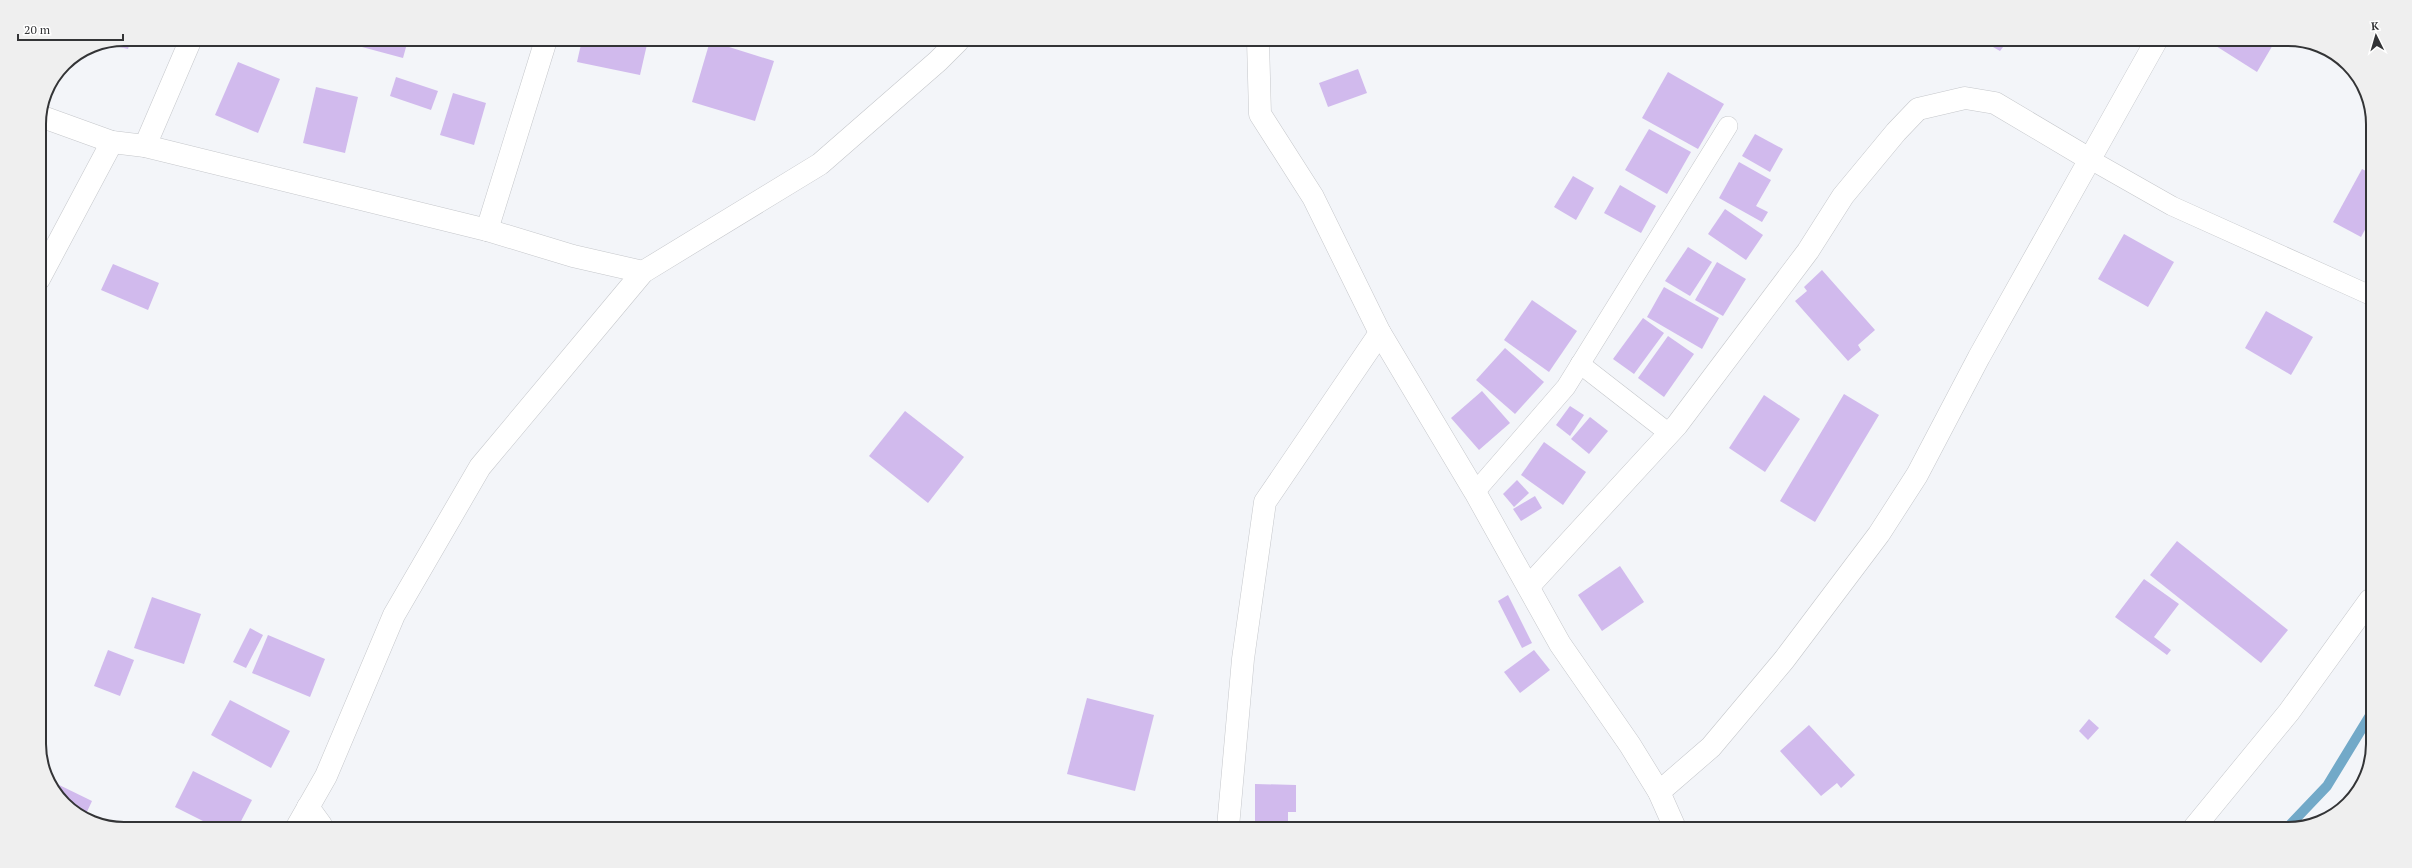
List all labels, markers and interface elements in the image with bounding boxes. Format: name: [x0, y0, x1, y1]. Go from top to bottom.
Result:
scale bar: [18, 16, 123, 42]
north arrow: [2356, 16, 2396, 56]
text: K: [2371, 19, 2380, 33]
text: 20 m: [24, 22, 51, 37]

